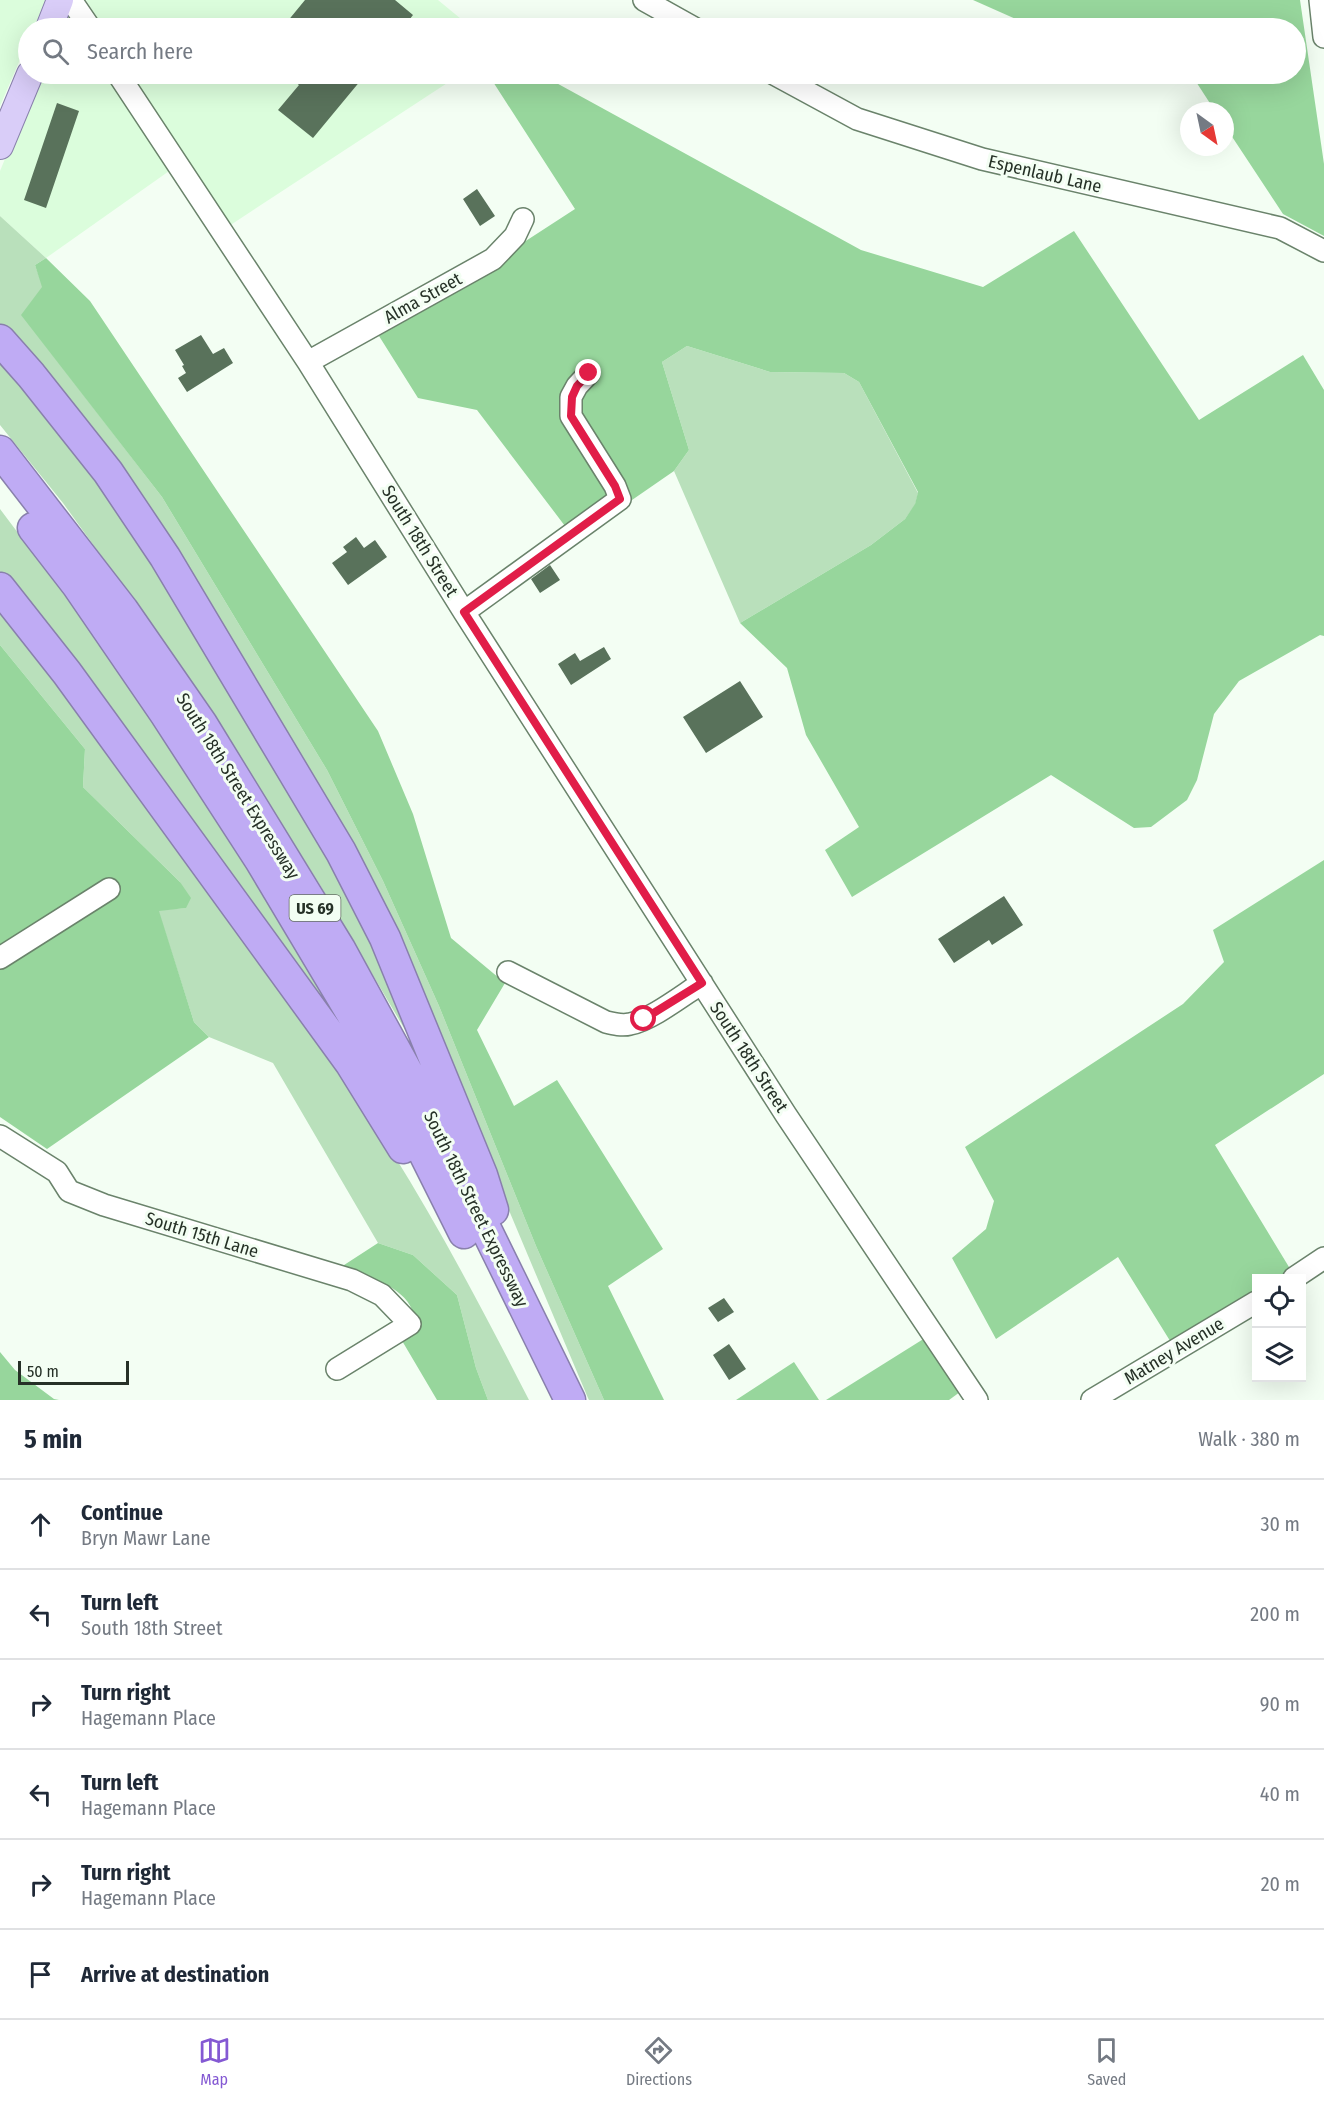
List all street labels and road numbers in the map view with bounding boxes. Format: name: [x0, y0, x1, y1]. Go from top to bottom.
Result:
street label: Espenlaub Lane: [986, 150, 1104, 198]
street label: Alma Street: [380, 268, 466, 328]
street label: South 18th Street: [377, 481, 463, 601]
street label: South 18th Street Expressway: [172, 689, 304, 883]
road number: US 69: [290, 895, 340, 921]
street label: South 18th Street: [705, 998, 793, 1116]
street label: South 18th Street Expressway: [419, 1107, 533, 1311]
street label: South 15th Lane: [143, 1207, 261, 1263]
street label: Matney Avenue: [1120, 1313, 1228, 1389]

